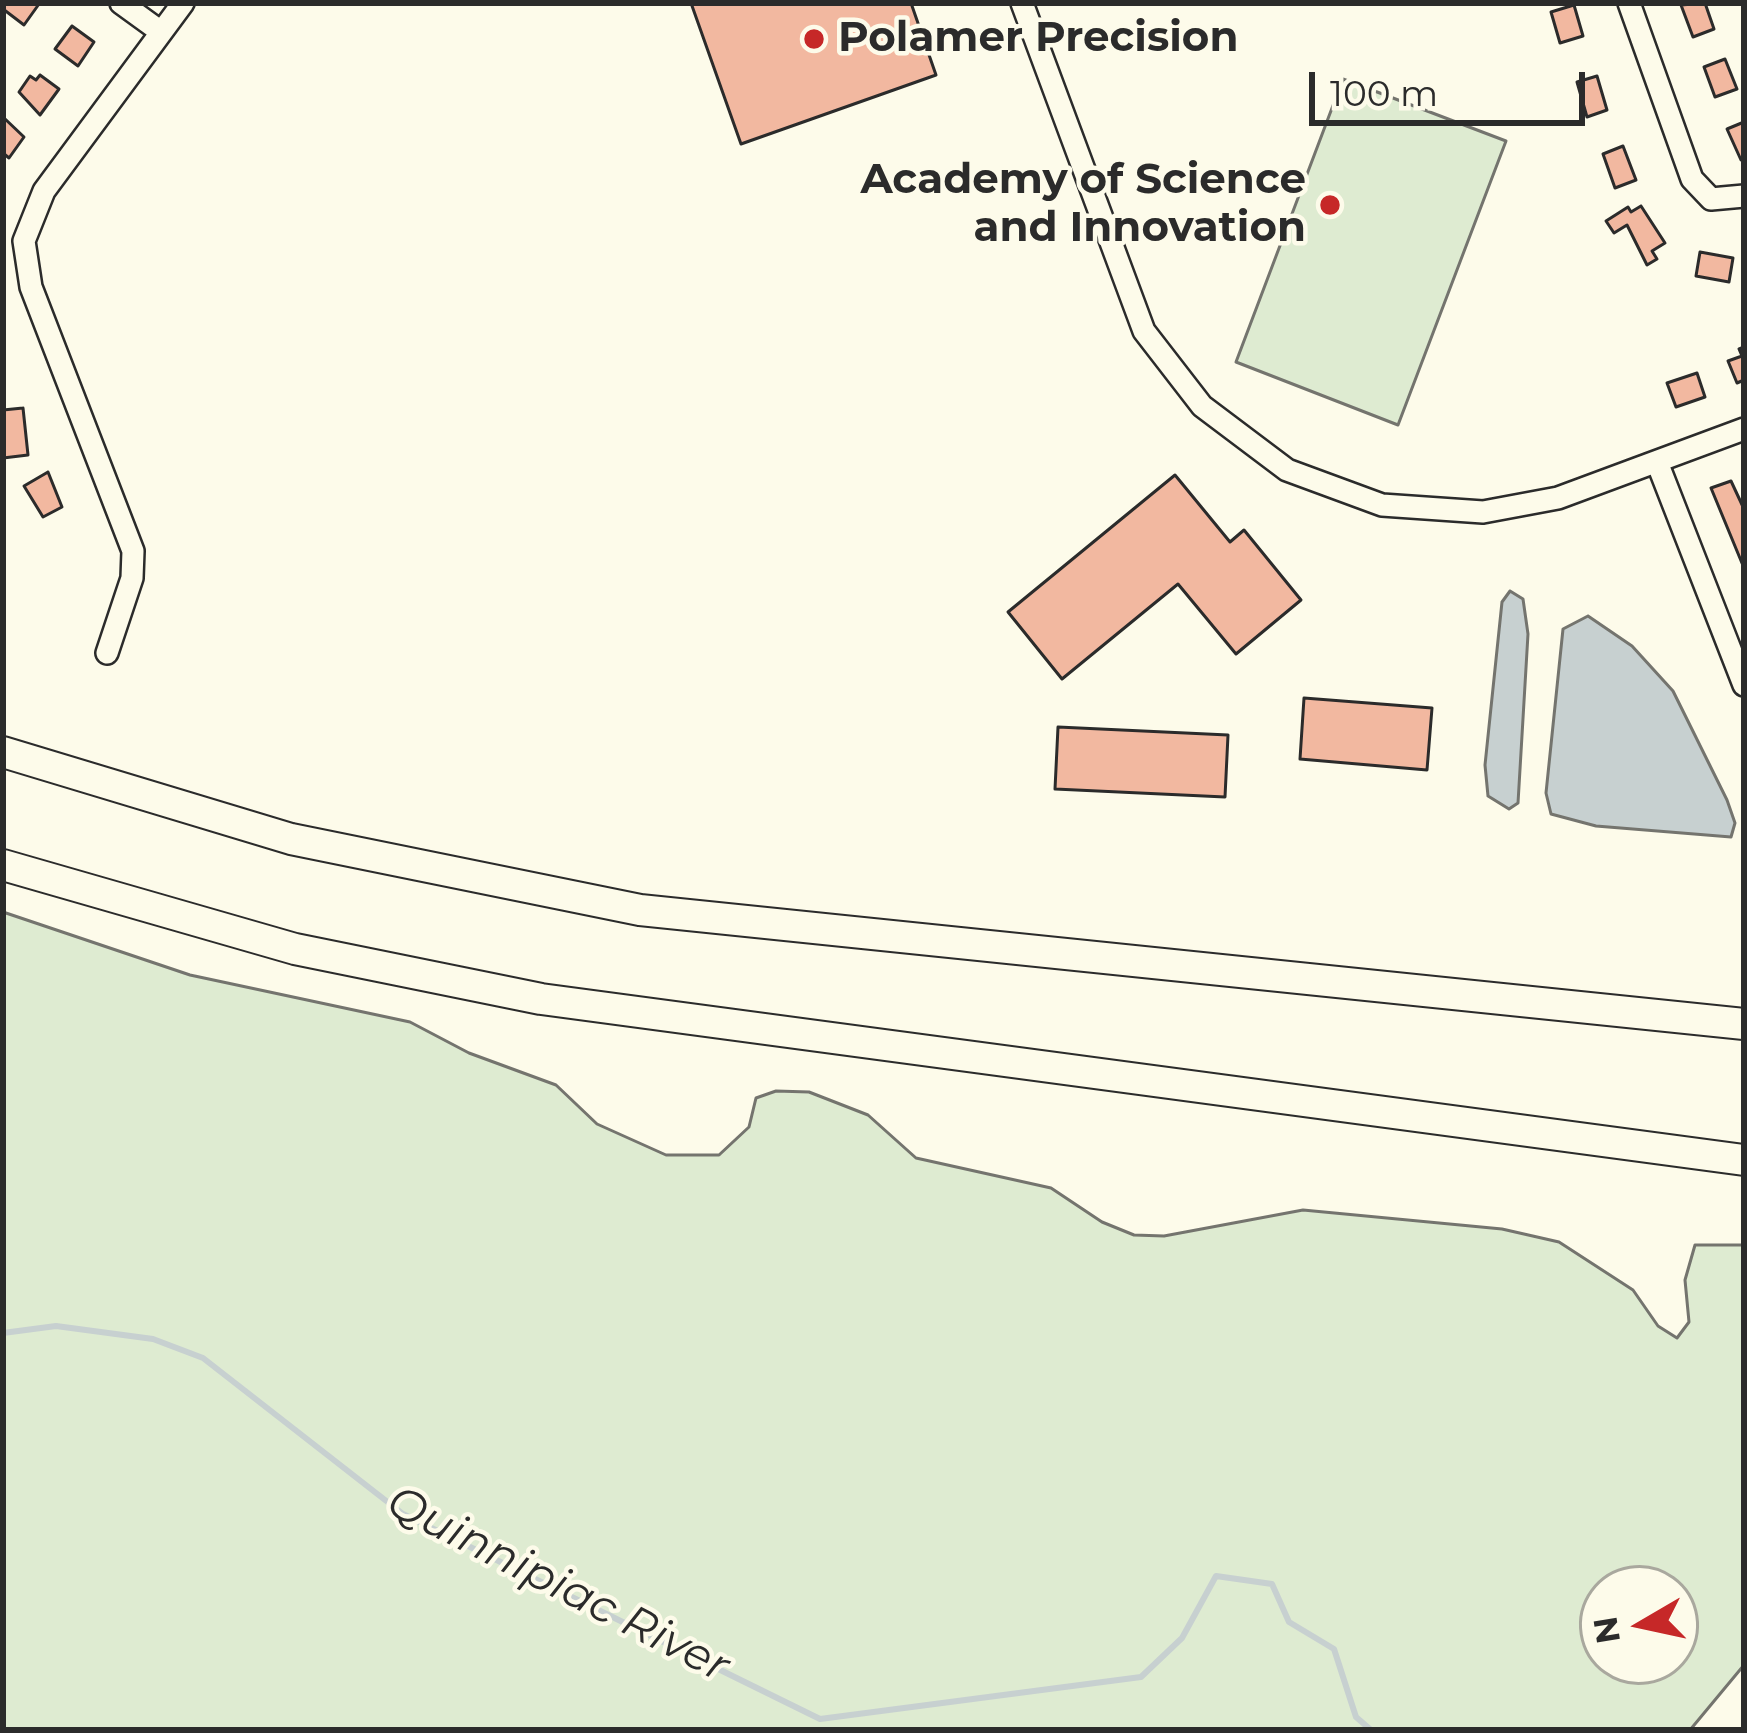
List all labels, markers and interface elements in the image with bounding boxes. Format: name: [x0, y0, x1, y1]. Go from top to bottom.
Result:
place label: Polamer Precision: [838, 14, 1238, 64]
marker: Polamer Precision: [801, 26, 827, 52]
scale bar: [1315, 48, 1591, 122]
text: 100 m: [1330, 71, 1438, 115]
place label: Academy of Science and Innovation: [860, 156, 1306, 255]
marker: Academy of Science and Innovation: [1317, 192, 1343, 218]
water label: Quinnipiac River: [378, 1475, 738, 1695]
north arrow: [1579, 1565, 1699, 1685]
text: N: [1585, 1614, 1628, 1646]

